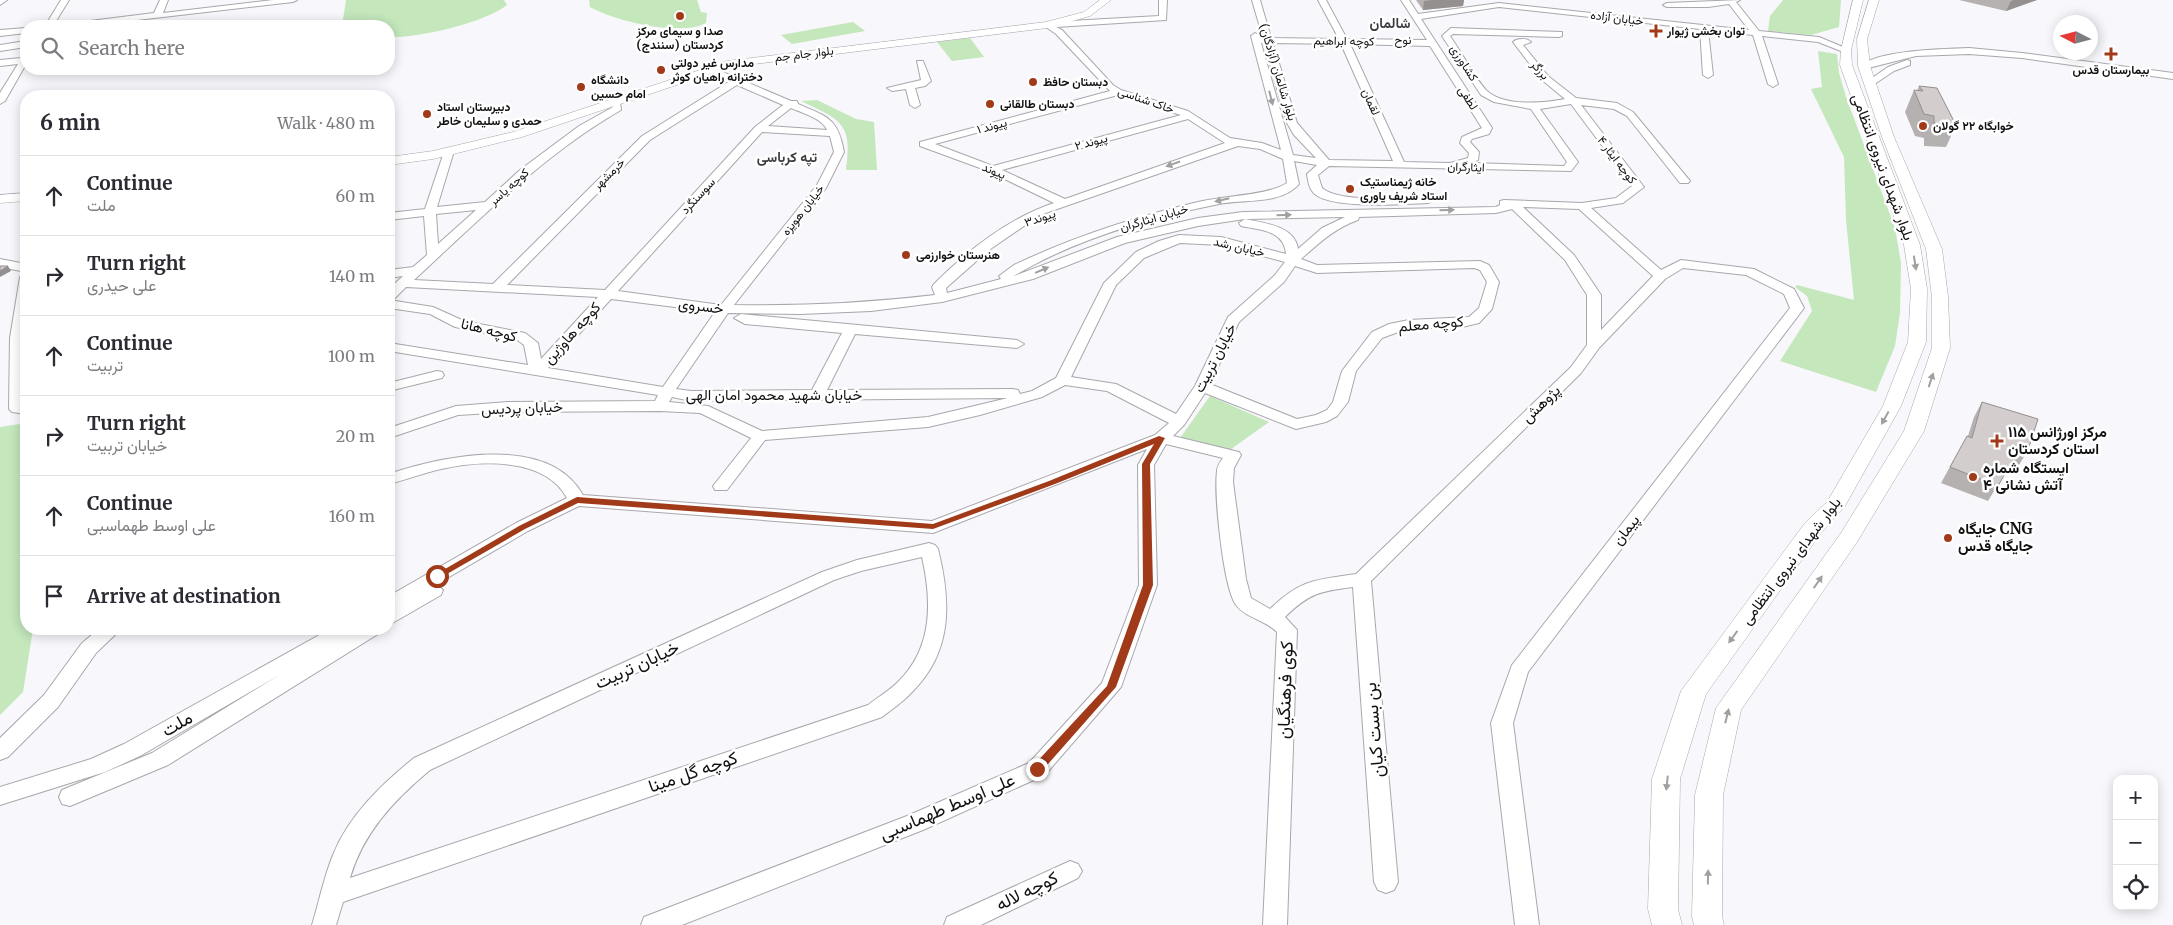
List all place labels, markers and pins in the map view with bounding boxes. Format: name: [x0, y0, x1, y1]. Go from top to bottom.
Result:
marker: صدا و سیمای مرکز کردستان (سنندج): [674, 10, 686, 22]
place label: صدا و سیمای مرکز کردستان (سنندج): [635, 23, 724, 53]
place label: توان بخشی ژیوار: [1666, 23, 1745, 39]
marker: توان بخشی ژیوار: [1649, 24, 1663, 38]
marker: بیمارستان قدس: [2104, 47, 2118, 61]
place label: مدارس غیر دولتی دخترانه راهیان کوثر: [670, 55, 763, 85]
place label: بیمارستان قدس: [2073, 62, 2150, 78]
marker: مدارس غیر دولتی دخترانه راهیان کوثر: [655, 64, 667, 76]
place label: دانشگاه امام حسین: [591, 72, 646, 102]
place label: دبستان حافظ: [1043, 74, 1108, 89]
marker: دبستان حافظ: [1027, 76, 1039, 88]
marker: دانشگاه امام حسین: [575, 81, 587, 93]
place label: دبستان طالقانی: [1000, 96, 1074, 111]
marker: دبستان طالقانی: [984, 98, 996, 110]
place label: دبیرستان استاد حمدی و سلیمان خاطر: [436, 99, 542, 129]
marker: دبیرستان استاد حمدی و سلیمان خاطر: [421, 108, 433, 120]
place label: خوابگاه ۲۲ گولان: [1933, 118, 2014, 134]
marker: خوابگاه ۲۲ گولان: [1917, 120, 1929, 132]
place label: خانه ژیمناستیک استاد شریف یاوری: [1360, 174, 1447, 204]
marker: خانه ژیمناستیک استاد شریف یاوری: [1344, 183, 1356, 195]
place label: هنرستان خوارزمی: [916, 247, 1000, 263]
marker: هنرستان خوارزمی: [900, 249, 912, 261]
place label: مرکز اورژانس ۱۱۵ استان کردستان: [2008, 422, 2107, 458]
marker: مرکز اورژانس ۱۱۵ استان کردستان: [1990, 434, 2004, 448]
place label: ایستگاه شماره ۴ آتش نشانی: [1983, 458, 2069, 494]
marker: ایستگاه شماره ۴ آتش نشانی: [1967, 471, 1979, 483]
place label: جایگاه CNG جایگاه قدس: [1958, 519, 2033, 555]
marker: جایگاه CNG جایگاه قدس: [1942, 532, 1954, 544]

